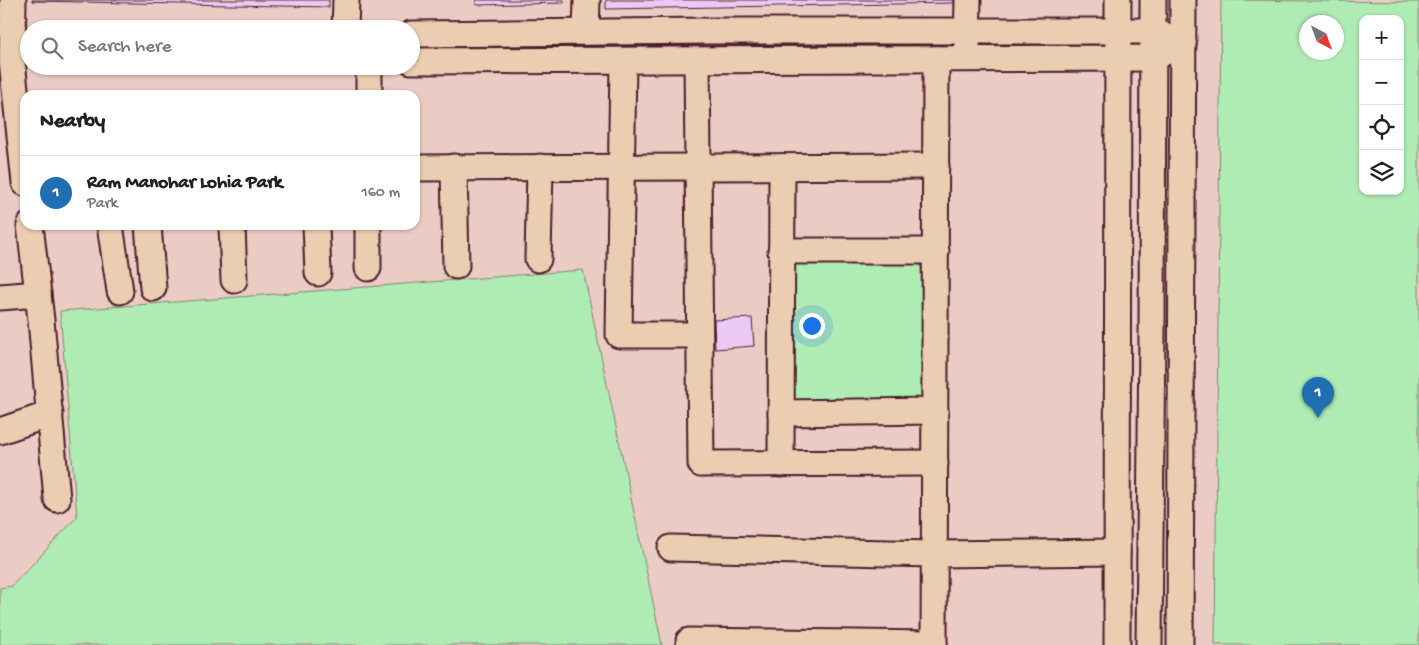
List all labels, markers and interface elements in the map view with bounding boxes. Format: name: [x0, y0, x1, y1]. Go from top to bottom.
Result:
north arrow: [1299, 15, 1344, 60]
map controls: [1359, 15, 1404, 195]
button: +: [1359, 15, 1404, 60]
search box: [20, 20, 420, 75]
icon: search: [38, 34, 66, 62]
text: Search here: [78, 36, 172, 59]
button: −: [1359, 60, 1404, 105]
button: locate: [1359, 105, 1404, 150]
text: Nearby: [40, 110, 105, 135]
button: layers: [1359, 150, 1404, 195]
text: Ram Manohar Lohia Park: [87, 172, 283, 195]
text: 1: [53, 184, 59, 203]
text: 160 m: [361, 184, 400, 203]
text: Park: [87, 195, 118, 214]
your location: [799, 313, 825, 339]
pin: 1: [1302, 377, 1334, 418]

